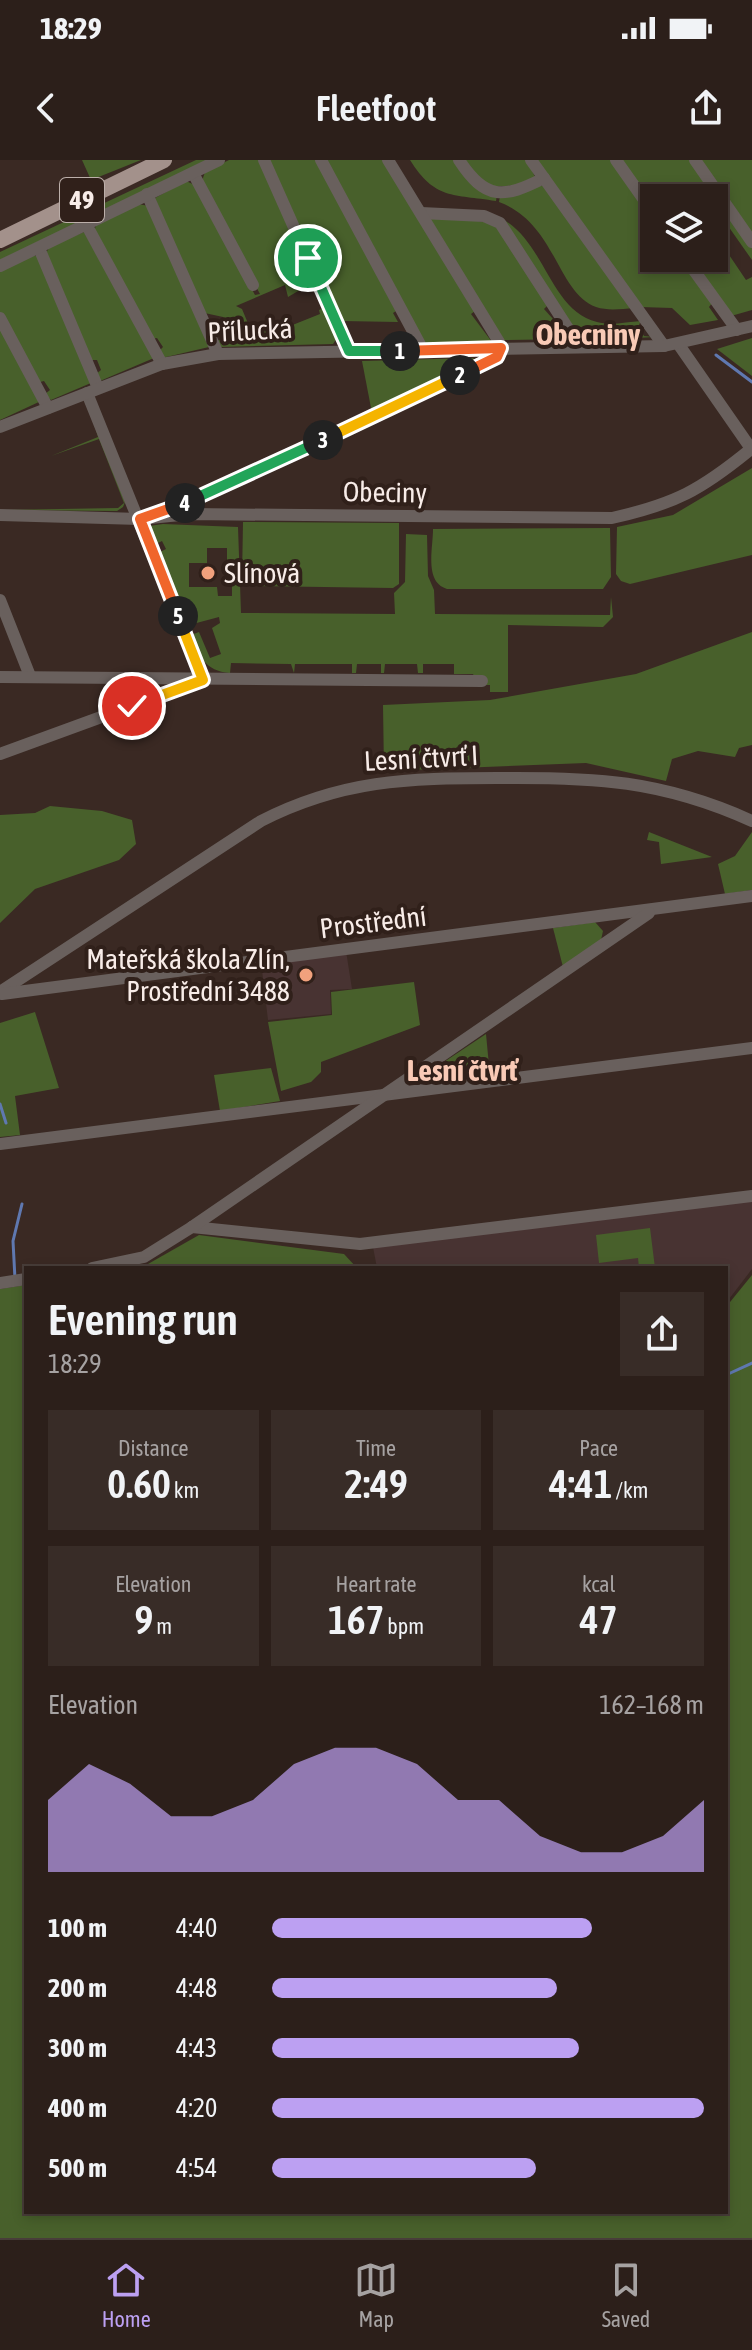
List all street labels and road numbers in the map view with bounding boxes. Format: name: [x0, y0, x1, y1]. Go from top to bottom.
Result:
road number: 49: [60, 178, 104, 222]
street label: Přílucká: [207, 312, 293, 348]
street label: Obeciny: [343, 475, 427, 509]
street label: Lesní čtvrť I: [363, 739, 479, 777]
street label: Prostřední: [318, 900, 428, 944]

